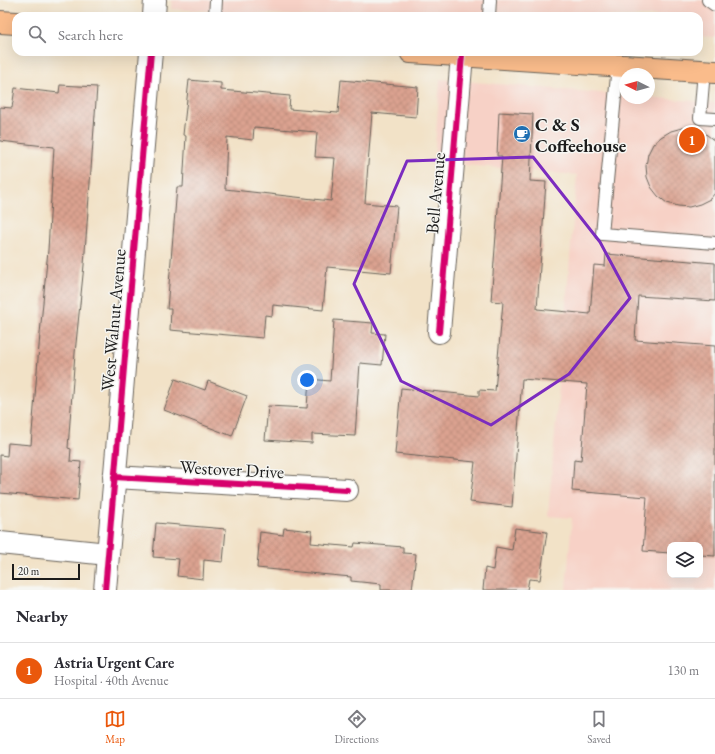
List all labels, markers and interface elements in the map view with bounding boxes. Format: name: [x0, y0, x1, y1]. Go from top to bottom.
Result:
search box: [12, 12, 703, 56]
icon: search: [26, 23, 48, 45]
text: Search here: [58, 25, 123, 44]
north arrow: [619, 68, 655, 104]
place label: C & S Coffeehouse: [535, 113, 627, 157]
cafe icon: C & S Coffeehouse: [512, 124, 532, 144]
pin: 1: [679, 125, 705, 155]
street label: Bell Avenue: [420, 151, 450, 235]
street label: West Walnut Avenue: [95, 248, 131, 392]
your location: [297, 370, 317, 390]
street label: Westover Drive: [179, 455, 285, 483]
map controls: [667, 542, 703, 578]
button: layers: [667, 542, 703, 578]
scale bar: [12, 562, 80, 581]
text: 20 m: [18, 564, 39, 578]
text: Nearby: [16, 605, 68, 627]
text: Astria Urgent Care: [54, 653, 174, 672]
text: 1: [26, 662, 32, 679]
text: 130 m: [668, 662, 699, 679]
text: Hospital · 40th Avenue: [54, 672, 168, 689]
tab: Map: [104, 708, 126, 746]
tab: Directions: [335, 708, 379, 746]
tab: Saved: [587, 708, 611, 746]

